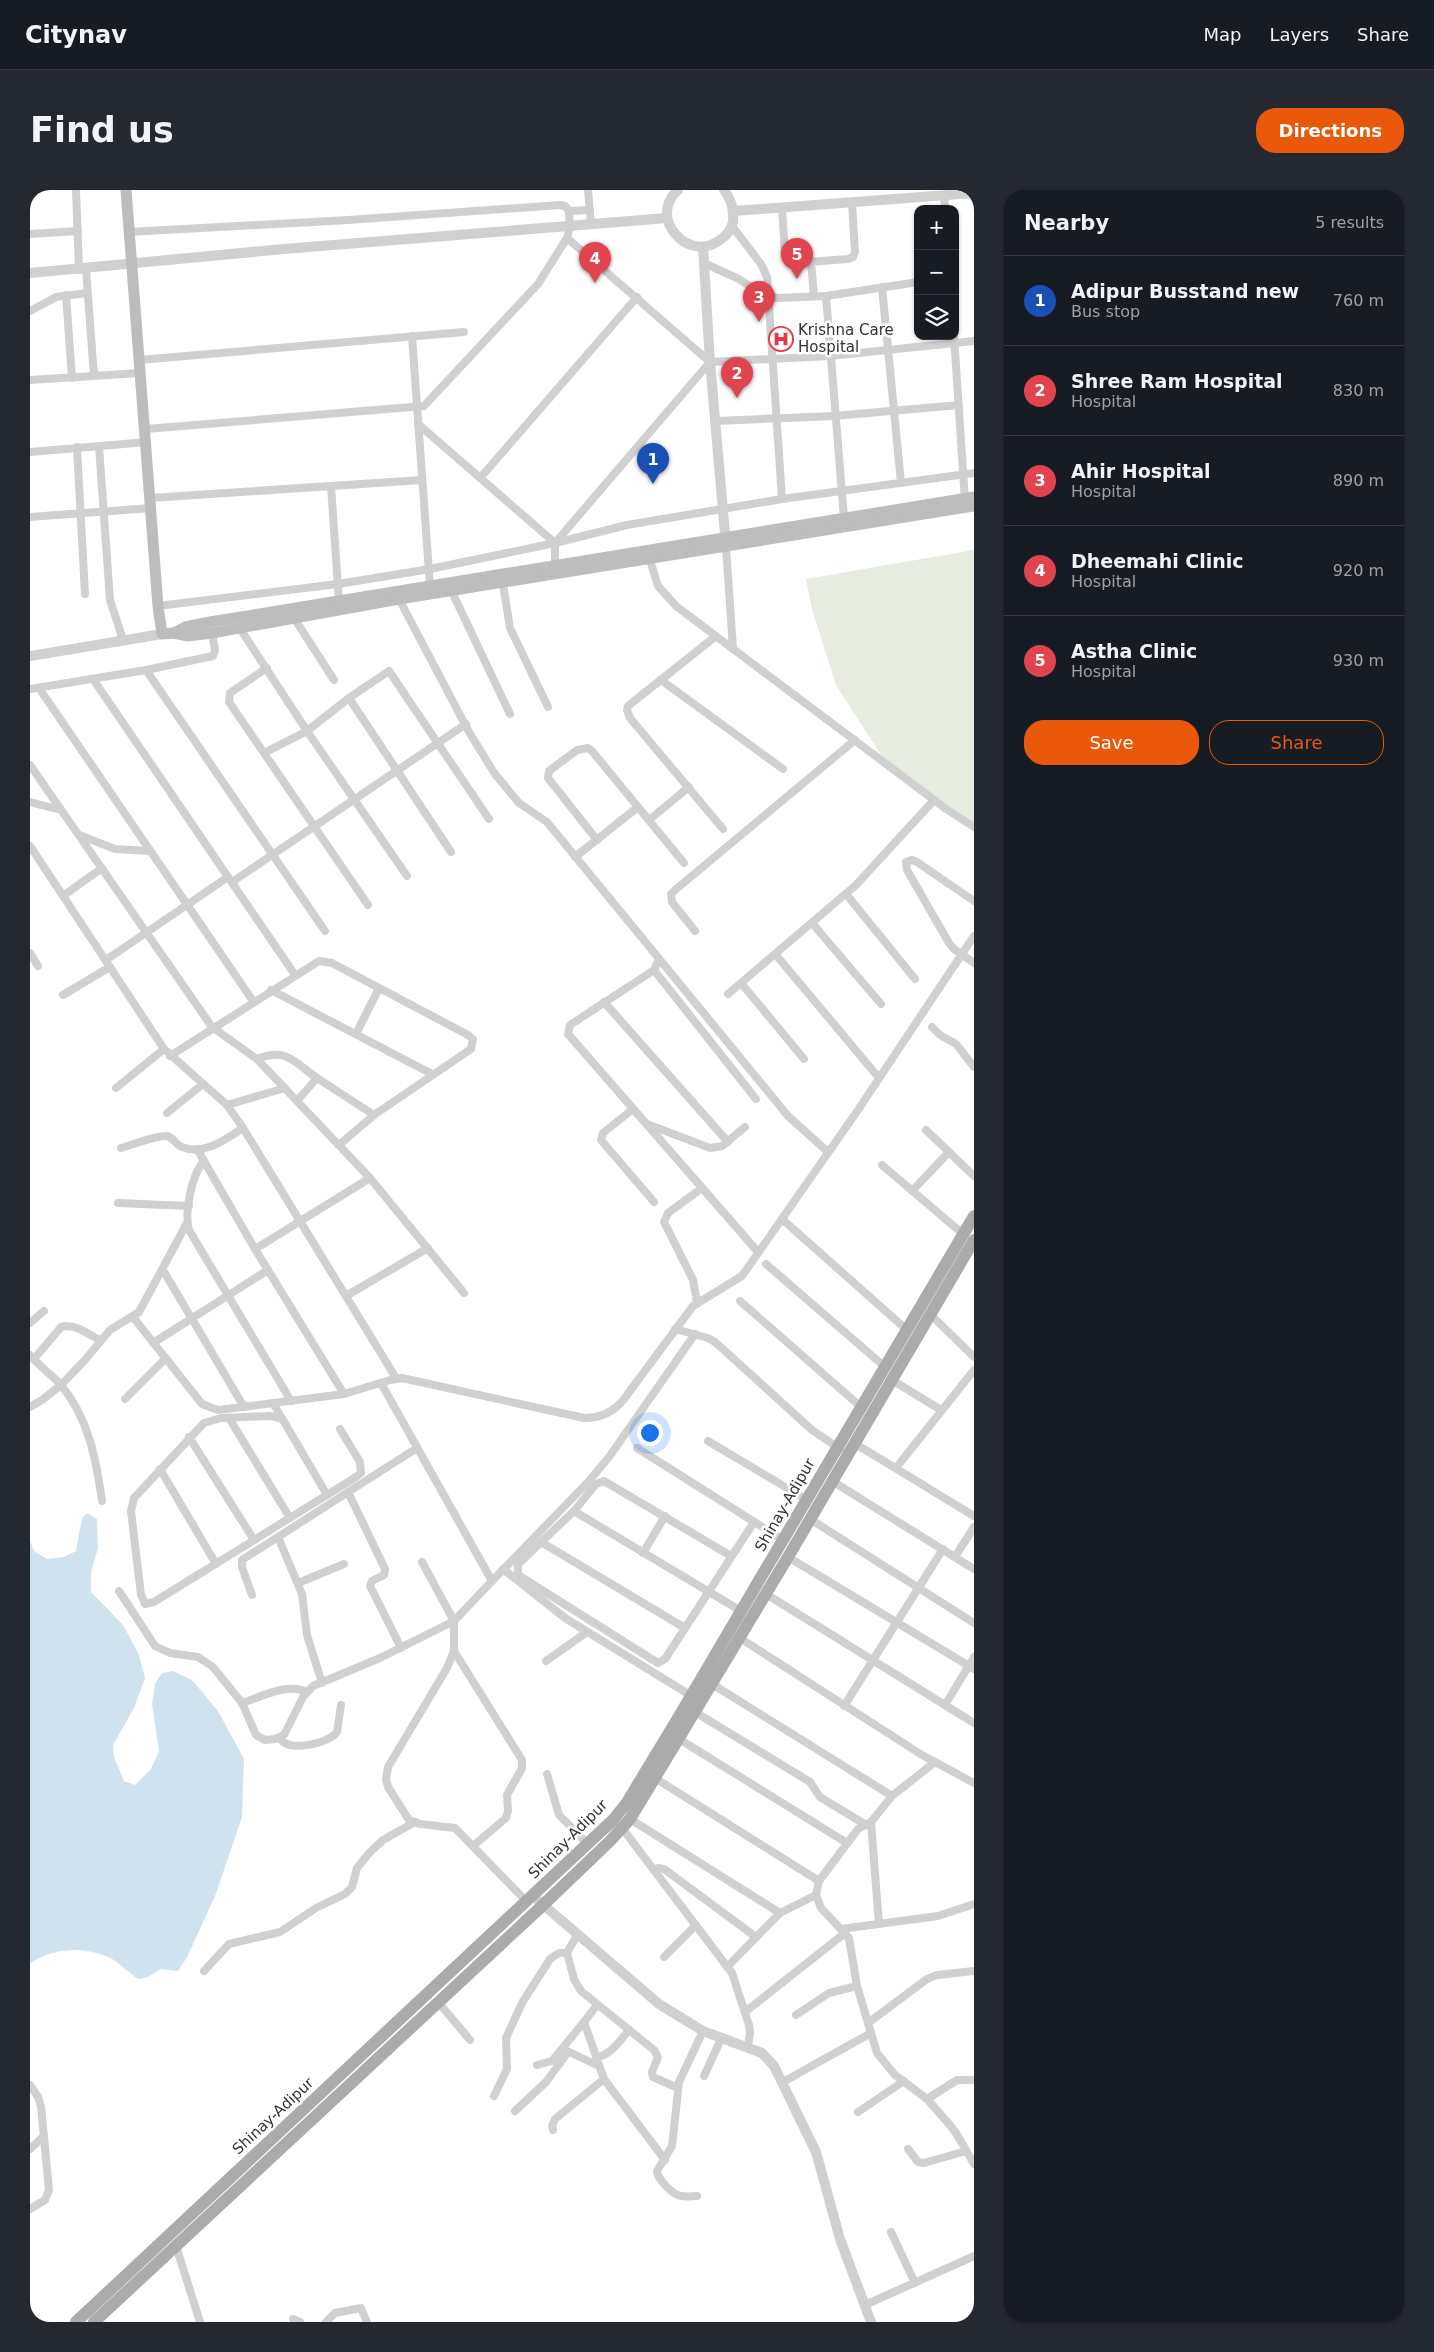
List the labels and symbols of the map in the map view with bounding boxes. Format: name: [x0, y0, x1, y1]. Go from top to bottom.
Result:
pin: 5: [781, 238, 813, 279]
pin: 4: [579, 242, 611, 283]
pin: 3: [743, 281, 775, 322]
place label: Krishna Care Hospital: [798, 321, 894, 356]
hospital icon: Krishna Care Hospital: [768, 326, 794, 352]
pin: 2: [721, 357, 753, 398]
pin: 1: [637, 443, 669, 484]
your location: [637, 1420, 663, 1446]
street label: Shinay-Adipur: [751, 1455, 819, 1555]
street label: Shinay-Adipur: [525, 1795, 612, 1882]
street label: Shinay-Adipur: [229, 2073, 318, 2158]

